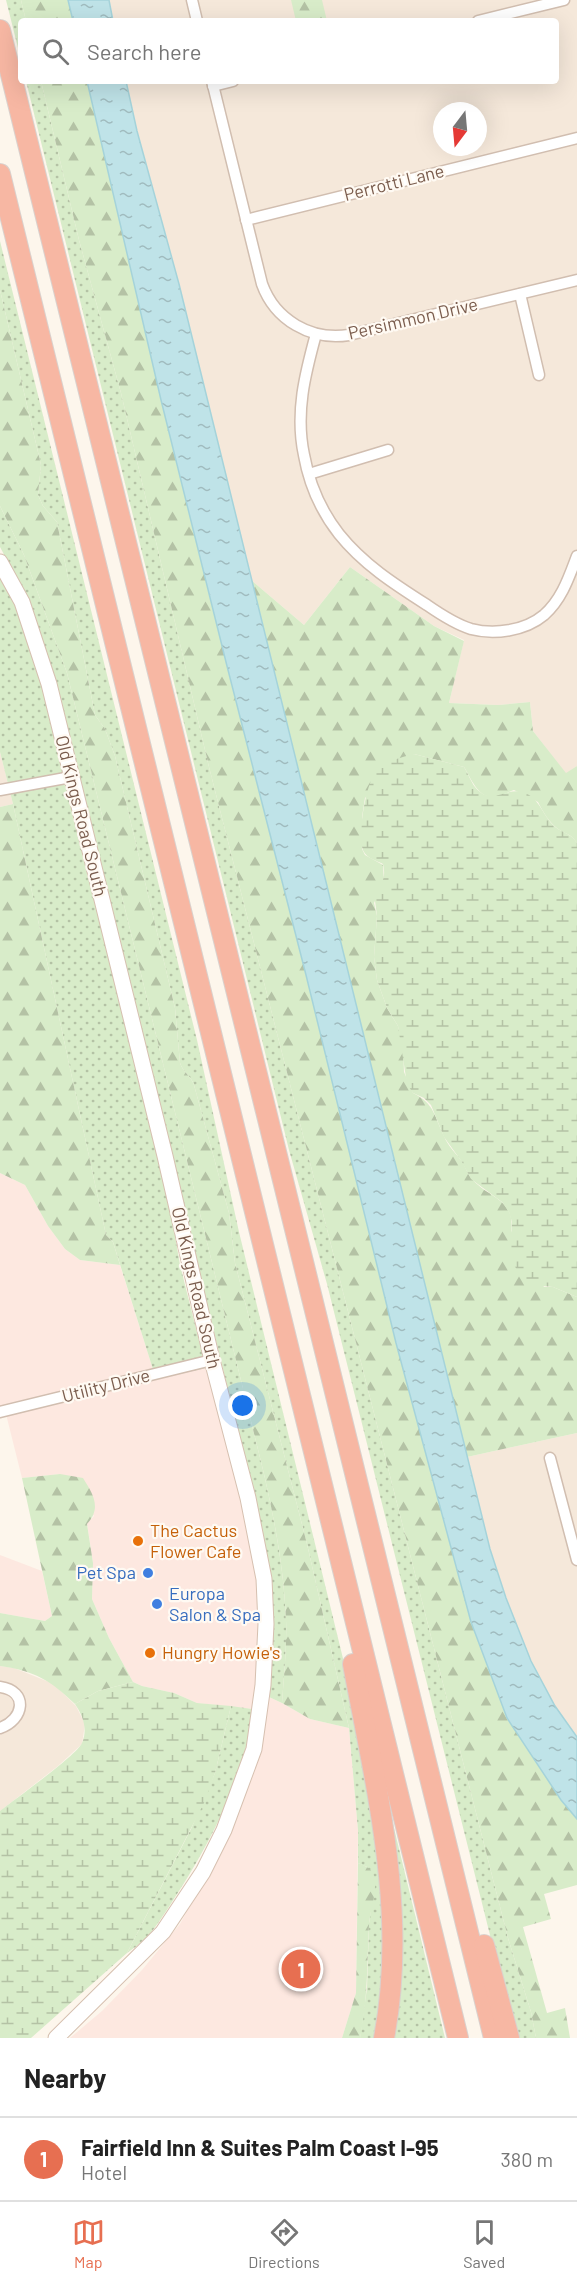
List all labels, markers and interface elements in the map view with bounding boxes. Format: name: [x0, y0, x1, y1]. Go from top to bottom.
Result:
search box: [18, 18, 559, 84]
icon: search: [39, 35, 72, 68]
text: Search here: [87, 38, 201, 64]
north arrow: [433, 102, 487, 156]
street label: Perrotti Lane: [341, 159, 446, 205]
street label: Persimmon Drive: [346, 292, 480, 344]
street label: Old Kings Road South: [51, 733, 113, 899]
street label: Old Kings Road South: [168, 1205, 226, 1371]
street label: Utility Drive: [59, 1363, 152, 1407]
your location: [228, 1391, 257, 1420]
place label: The Cactus Flower Cafe: [150, 1519, 241, 1562]
marker: The Cactus Flower Cafe: [131, 1534, 145, 1548]
place label: Pet Spa: [76, 1561, 136, 1583]
marker: Pet Spa: [141, 1566, 155, 1580]
place label: Europa Salon & Spa: [169, 1582, 261, 1625]
marker: Europa Salon & Spa: [150, 1597, 164, 1611]
place label: Hungry Howie's: [162, 1641, 280, 1663]
marker: Hungry Howie's: [143, 1646, 157, 1660]
pin: 1: [282, 1946, 320, 1992]
text: Nearby: [24, 2062, 106, 2093]
text: Fairfield Inn & Suites Palm Coast I-95: [81, 2134, 439, 2160]
text: 1: [40, 2147, 47, 2171]
text: 380 m: [500, 2147, 553, 2171]
text: Hotel: [81, 2160, 127, 2184]
tab: Map: [72, 2216, 105, 2271]
tab: Directions: [248, 2216, 320, 2271]
tab: Saved: [463, 2216, 505, 2271]

